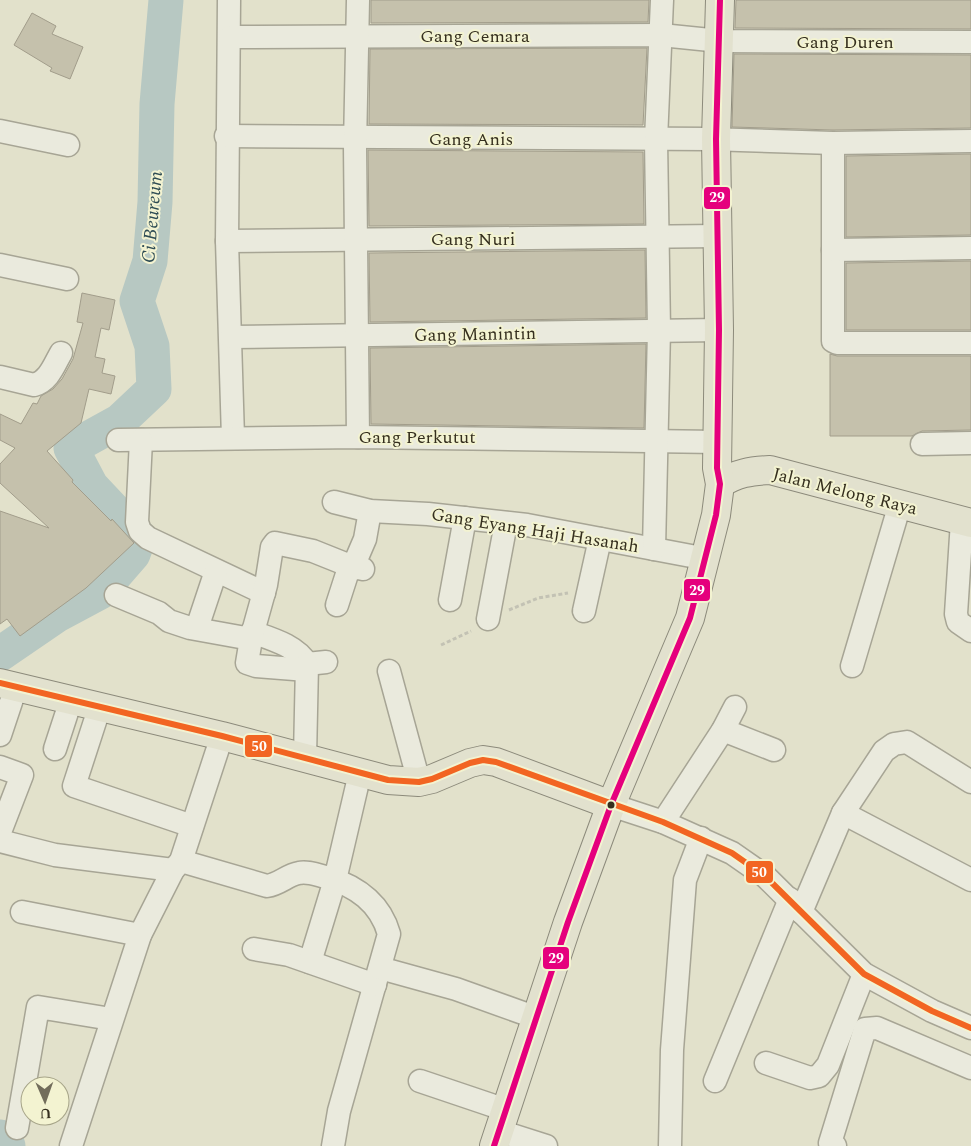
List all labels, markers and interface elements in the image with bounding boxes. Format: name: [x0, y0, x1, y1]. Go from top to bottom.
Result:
street label: Gang Cemara: [420, 23, 530, 50]
street label: Gang Duren: [796, 29, 894, 56]
street label: Gang Anis: [429, 126, 513, 153]
water label: Ci Beureum: [134, 170, 171, 264]
line badge: 29: [703, 186, 731, 210]
text: 29: [709, 187, 725, 208]
street label: Gang Nuri: [431, 226, 515, 253]
street label: Gang Manintin: [414, 320, 536, 349]
street label: Gang Perkutut: [358, 424, 476, 451]
street label: Jalan Melong Raya: [770, 460, 920, 523]
street label: Gang Eyang Haji Hasanah: [429, 501, 641, 560]
line badge: 29: [683, 578, 711, 602]
text: 29: [689, 580, 705, 601]
line badge: 50: [244, 734, 273, 758]
text: 50: [251, 736, 267, 757]
unlabelled marker: [606, 800, 616, 810]
line badge: 50: [745, 860, 774, 884]
text: 50: [751, 862, 767, 883]
line badge: 29: [542, 946, 570, 970]
text: 29: [548, 948, 564, 969]
north arrow: [20, 1076, 70, 1126]
text: U: [39, 1103, 52, 1124]

